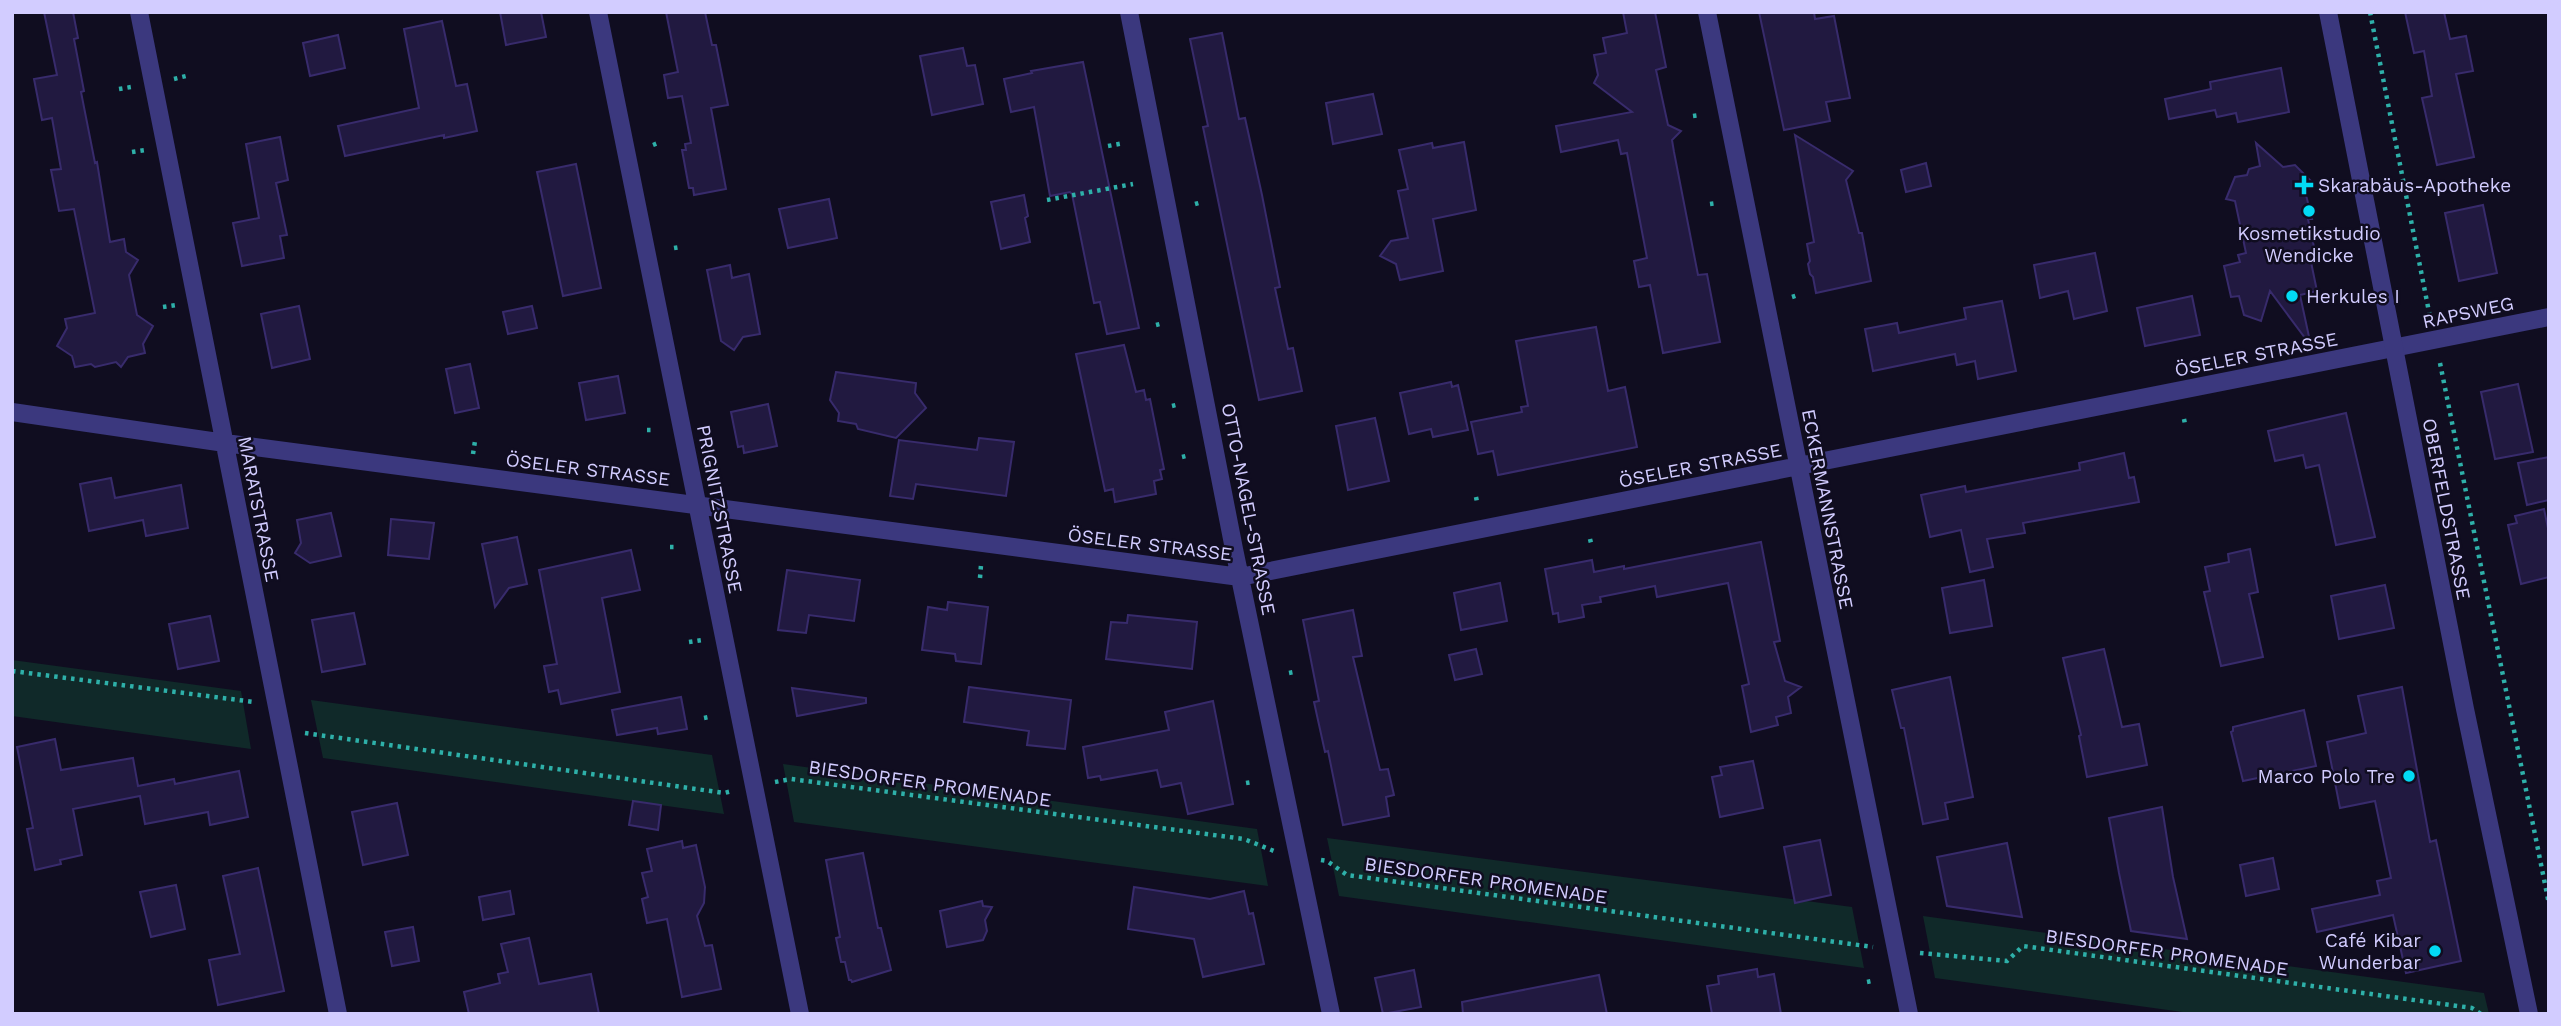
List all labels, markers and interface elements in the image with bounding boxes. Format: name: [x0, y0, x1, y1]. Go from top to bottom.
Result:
place label: Skarabäus-Apotheke: [2318, 174, 2511, 197]
marker: Skarabäus-Apotheke: [2296, 177, 2312, 193]
marker: Kosmetikstudio Wendicke: [2301, 203, 2317, 219]
place label: Kosmetikstudio Wendicke: [2237, 222, 2381, 267]
place label: Herkules I: [2306, 285, 2400, 308]
marker: Herkules I: [2284, 288, 2300, 304]
street label: RAPSWEG: [2420, 292, 2516, 333]
street label: ÖSELER STRASSE: [2173, 327, 2340, 382]
street label: OTTO-NAGEL-STRASSE: [1217, 401, 1280, 617]
street label: ECKERMANNSTRASSE: [1797, 407, 1858, 611]
street label: OBERFELDSTRASSE: [2418, 416, 2475, 602]
street label: PRIGNITZSTRASSE: [692, 423, 747, 595]
street label: MARATSTRASSE: [233, 434, 284, 584]
street label: ÖSELER STRASSE: [1617, 438, 1784, 493]
street label: ÖSELER STRASSE: [504, 448, 672, 491]
street label: ÖSELER STRASSE: [1066, 523, 1234, 566]
street label: BIESDORFER PROMENADE: [807, 755, 1053, 812]
place label: Marco Polo Tre: [2258, 765, 2395, 788]
marker: Marco Polo Tre: [2401, 768, 2417, 784]
street label: BIESDORFER PROMENADE: [1363, 852, 1609, 909]
street label: BIESDORFER PROMENADE: [2044, 924, 2290, 981]
place label: Café Kibar Wunderbar: [2319, 929, 2421, 974]
marker: Café Kibar Wunderbar: [2427, 943, 2443, 959]

